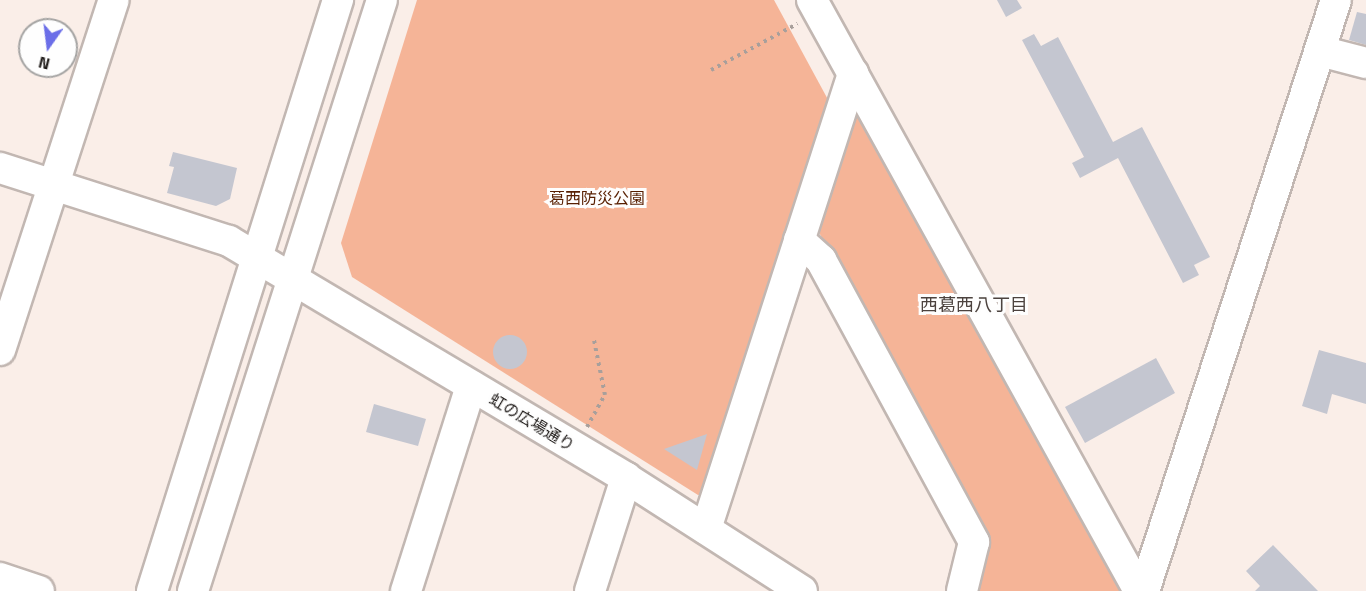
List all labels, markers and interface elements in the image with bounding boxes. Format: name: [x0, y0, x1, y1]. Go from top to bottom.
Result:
north arrow: [18, 18, 78, 78]
text: N: [36, 51, 52, 77]
park label: 葛西防災公園: [549, 188, 645, 208]
district label: 西葛西八丁目: [920, 294, 1028, 316]
street label: 虹の広場通り: [486, 389, 578, 455]

